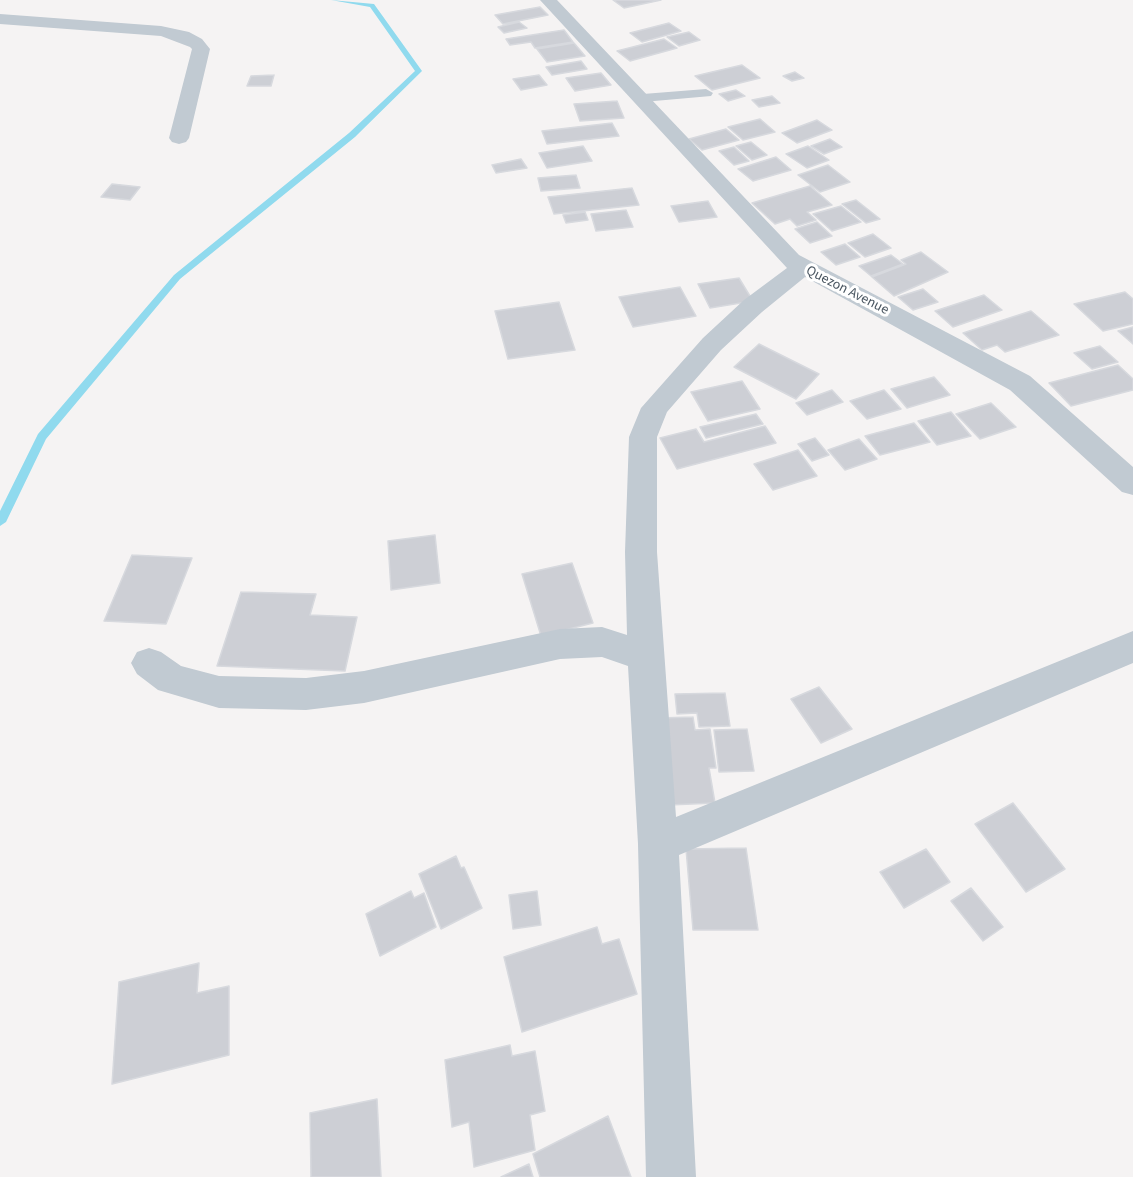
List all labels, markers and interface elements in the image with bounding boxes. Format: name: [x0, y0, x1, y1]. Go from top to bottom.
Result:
street label: Quezon Avenue: [803, 263, 891, 319]

